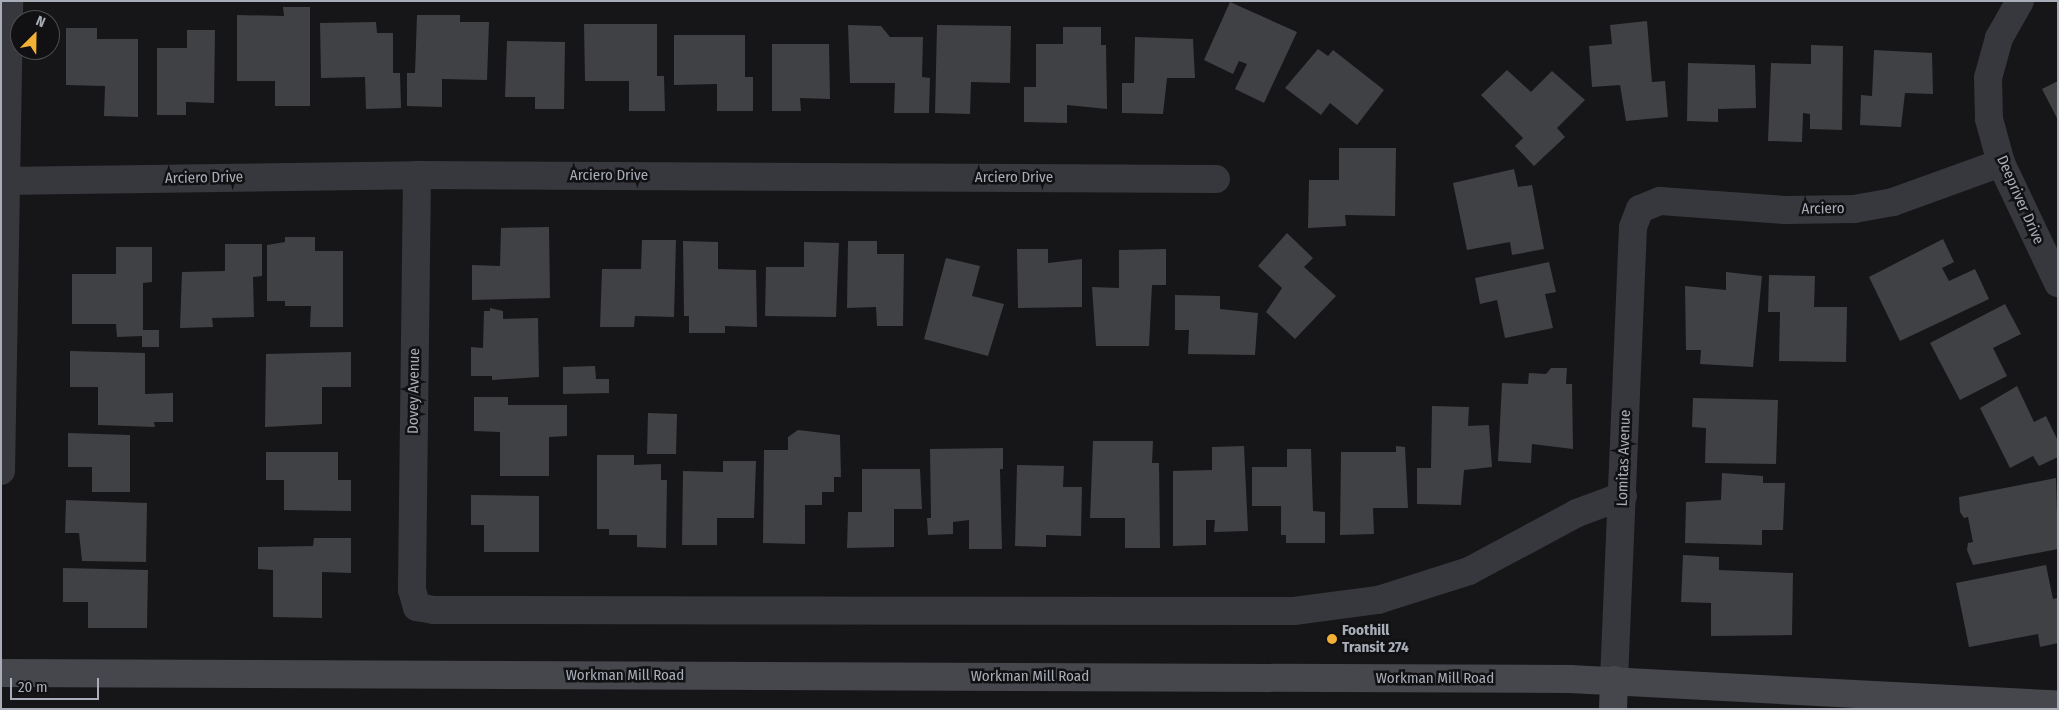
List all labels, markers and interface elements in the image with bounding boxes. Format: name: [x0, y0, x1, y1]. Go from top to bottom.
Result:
north arrow: [10, 10, 60, 60]
text: N: [33, 12, 48, 31]
street label: Deepriver Drive: [1992, 153, 2048, 247]
street label: Arciero Drive: [570, 167, 648, 185]
street label: Arciero Drive: [165, 168, 243, 188]
street label: Arciero Drive: [975, 169, 1053, 187]
street label: Arciero: [1801, 200, 1845, 218]
street label: Dovey Avenue: [404, 348, 424, 434]
street label: Lomitas Avenue: [1613, 409, 1635, 507]
place label: Foothill Transit 274: [1342, 621, 1409, 656]
marker: Foothill Transit 274: [1326, 633, 1338, 645]
street label: Workman Mill Road: [566, 667, 684, 685]
scale bar: [12, 668, 101, 700]
street label: Workman Mill Road: [971, 668, 1089, 686]
street label: Workman Mill Road: [1376, 670, 1494, 688]
text: 20 m: [18, 678, 48, 696]

